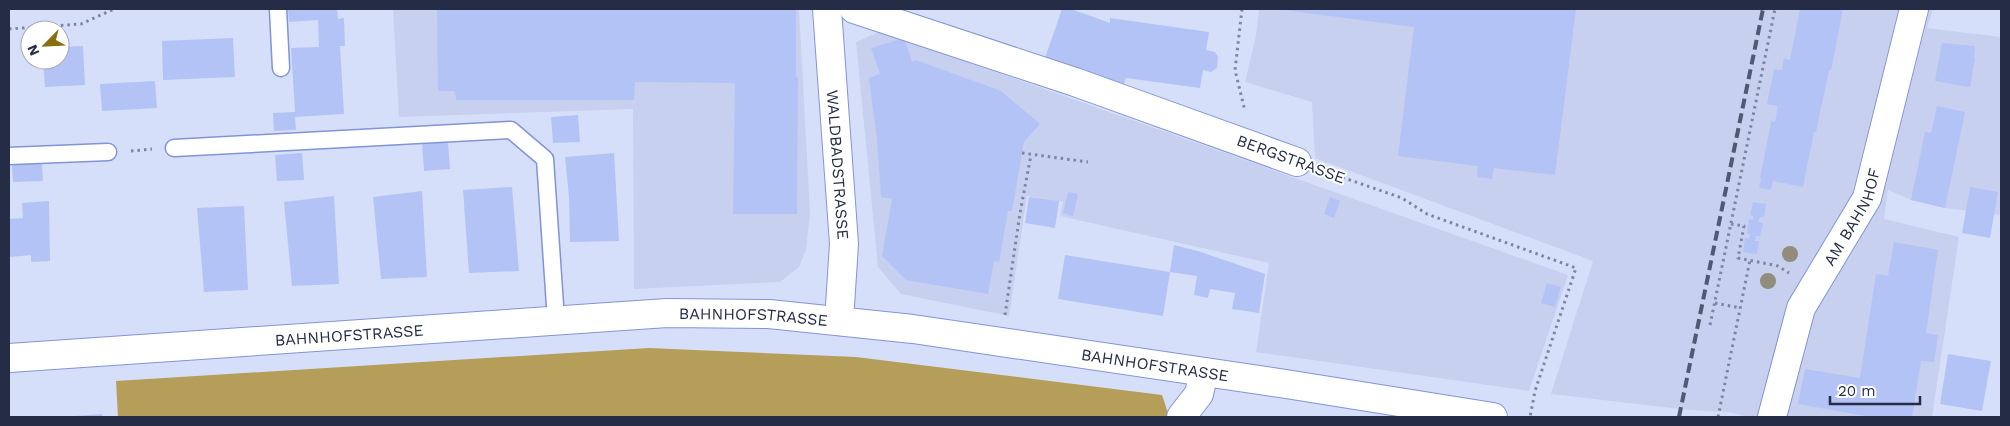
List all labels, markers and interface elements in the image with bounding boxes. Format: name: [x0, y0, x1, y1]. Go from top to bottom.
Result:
north arrow: [20, 20, 70, 70]
text: N: [24, 42, 43, 58]
street label: WALDBADSTRASSE: [823, 89, 853, 240]
street label: BERGSTRASSE: [1234, 131, 1348, 187]
street label: AM BAHNHOF: [1819, 166, 1884, 269]
street label: BAHNHOFSTRASSE: [679, 304, 829, 330]
street label: BAHNHOFSTRASSE: [274, 320, 424, 349]
street label: BAHNHOFSTRASSE: [1080, 344, 1230, 385]
scale bar: [1830, 374, 1920, 406]
text: 20 m: [1838, 382, 1876, 400]

